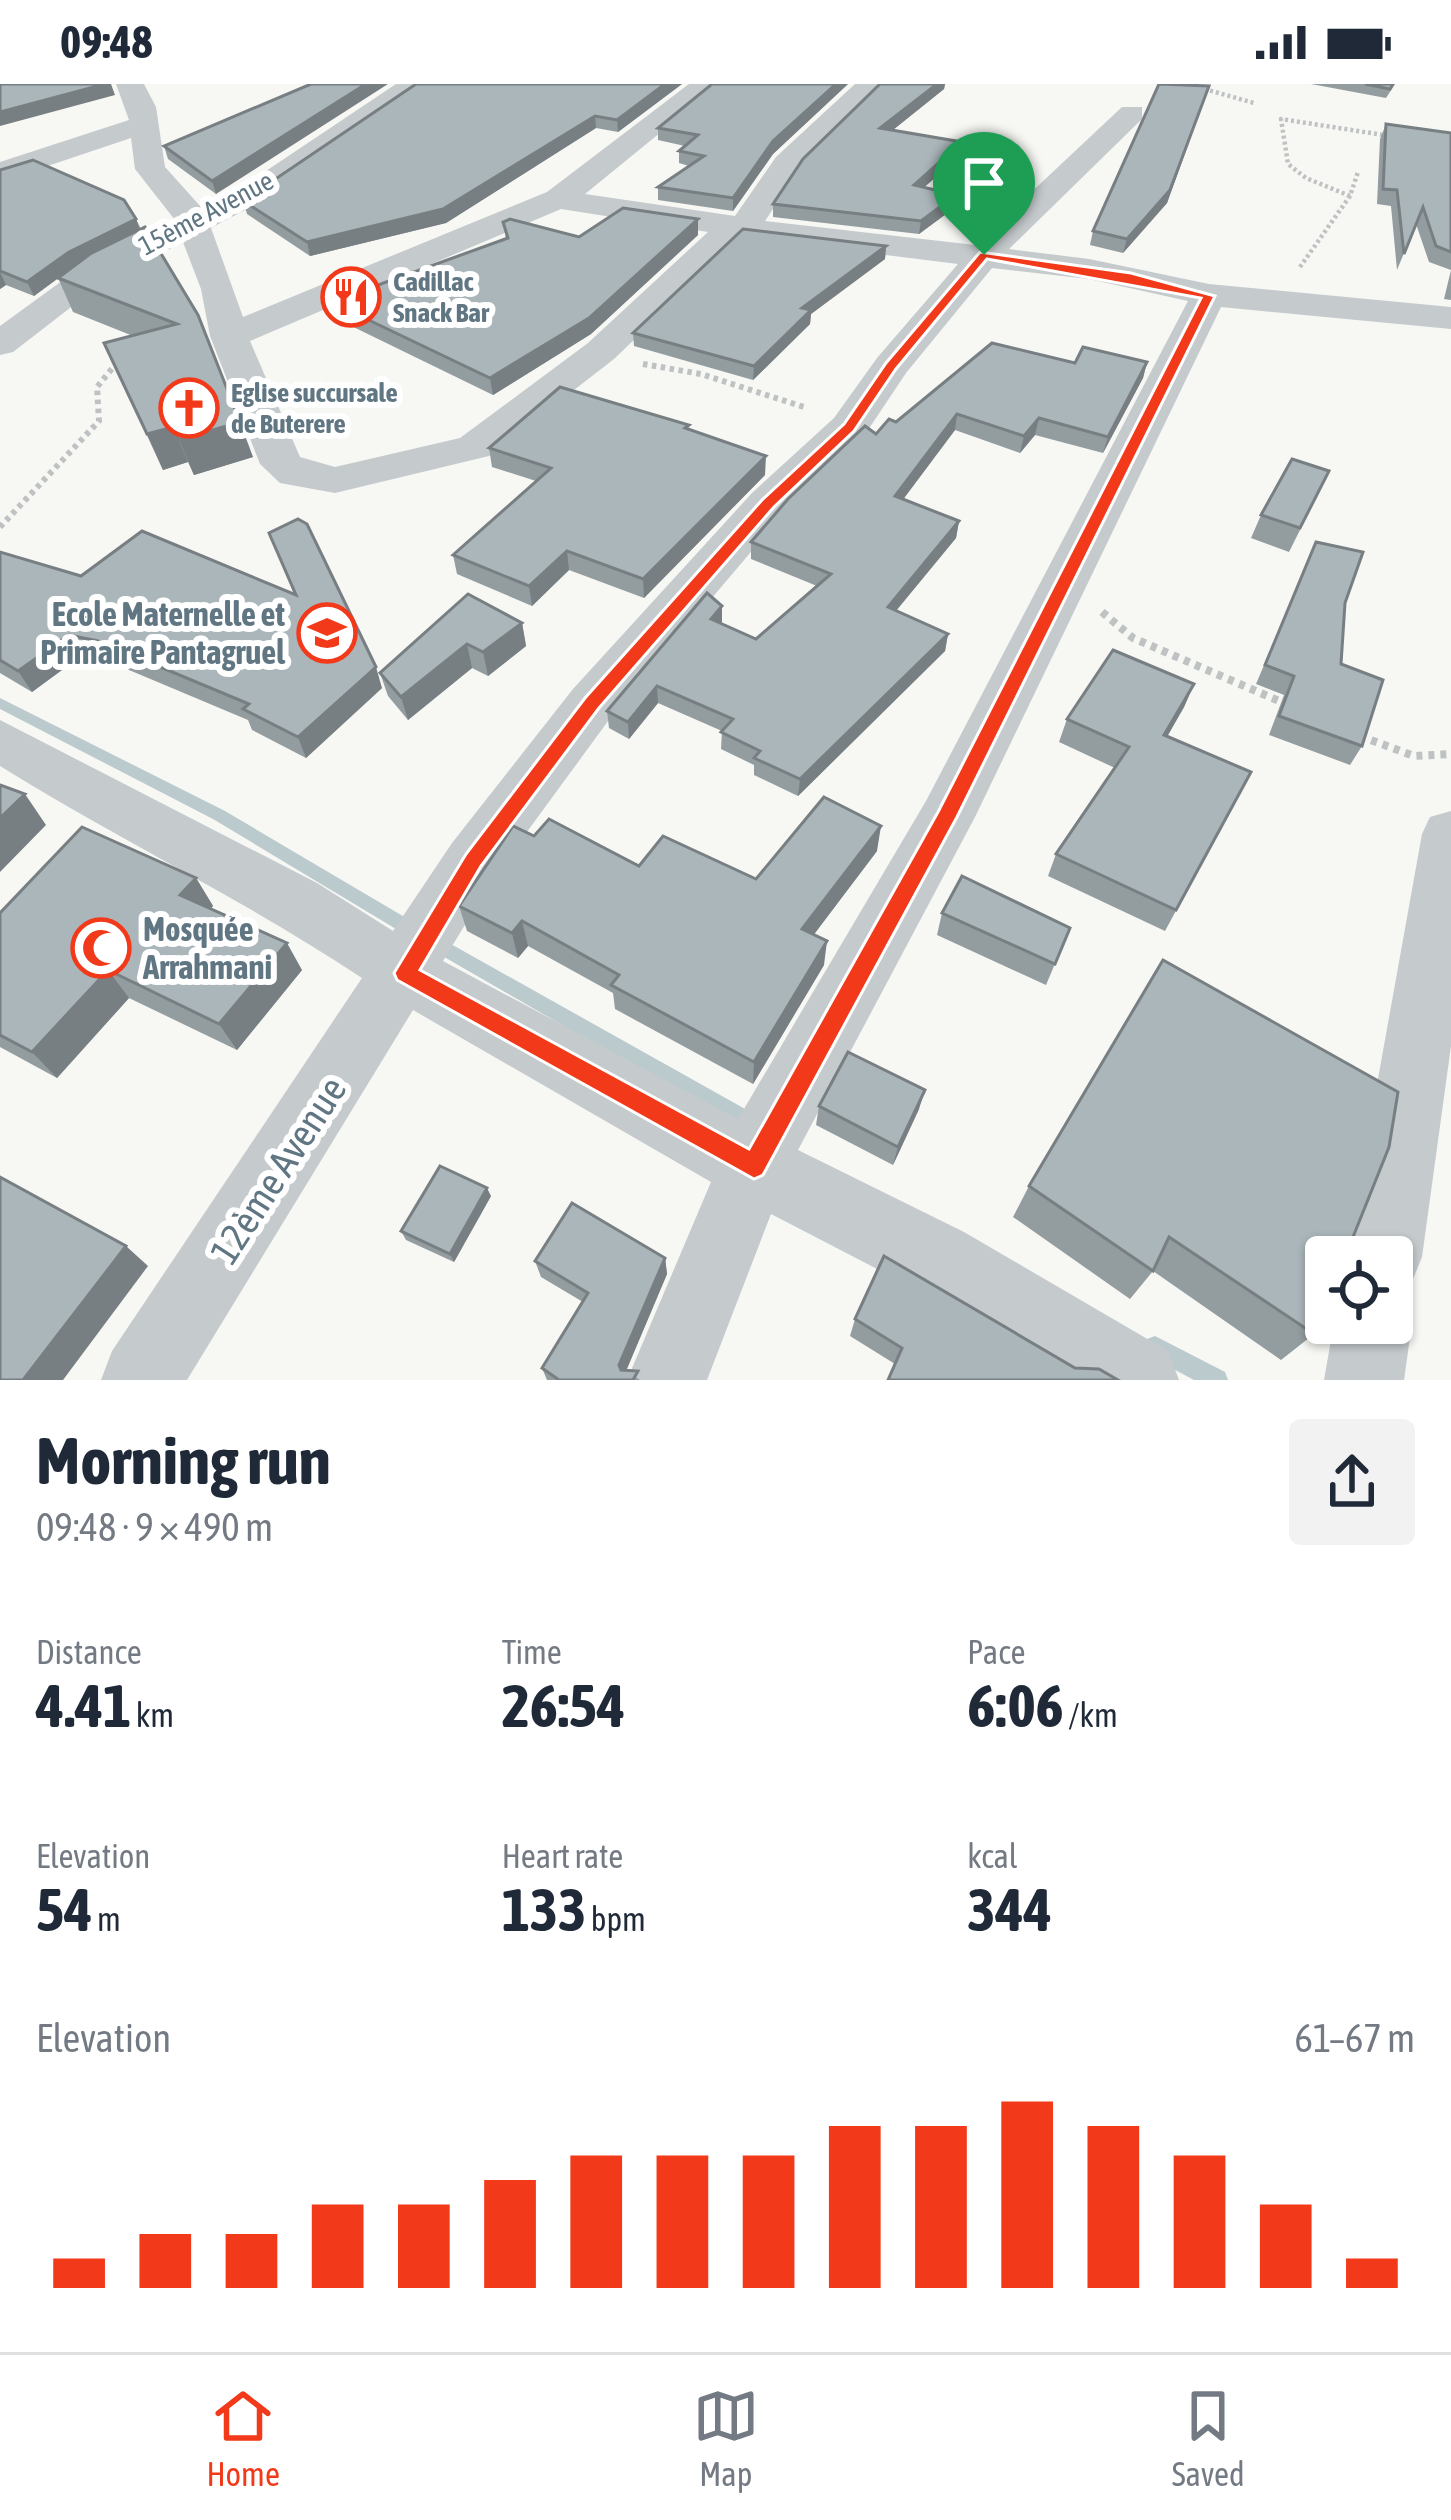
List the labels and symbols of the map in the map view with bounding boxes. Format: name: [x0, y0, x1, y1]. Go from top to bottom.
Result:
pin: [933, 132, 1035, 255]
street label: 15ème Avenue: [133, 165, 279, 261]
restaurant icon: Cadillac Snack Bar: [320, 266, 382, 328]
place label: Cadillac Snack Bar: [393, 266, 490, 328]
church icon: Eglise succursale de Buterere: [158, 377, 220, 439]
place label: Eglise succursale de Buterere: [231, 377, 398, 439]
place label: Ecole Maternelle et Primaire Pantagruel: [40, 595, 286, 671]
school or university icon: Ecole Maternelle et Primaire Pantagruel: [296, 602, 358, 664]
place label: Mosquée Arrahmani: [142, 910, 272, 986]
mosque icon: Mosquée Arrahmani: [70, 917, 132, 979]
street label: 12ème Avenue: [201, 1069, 355, 1271]

